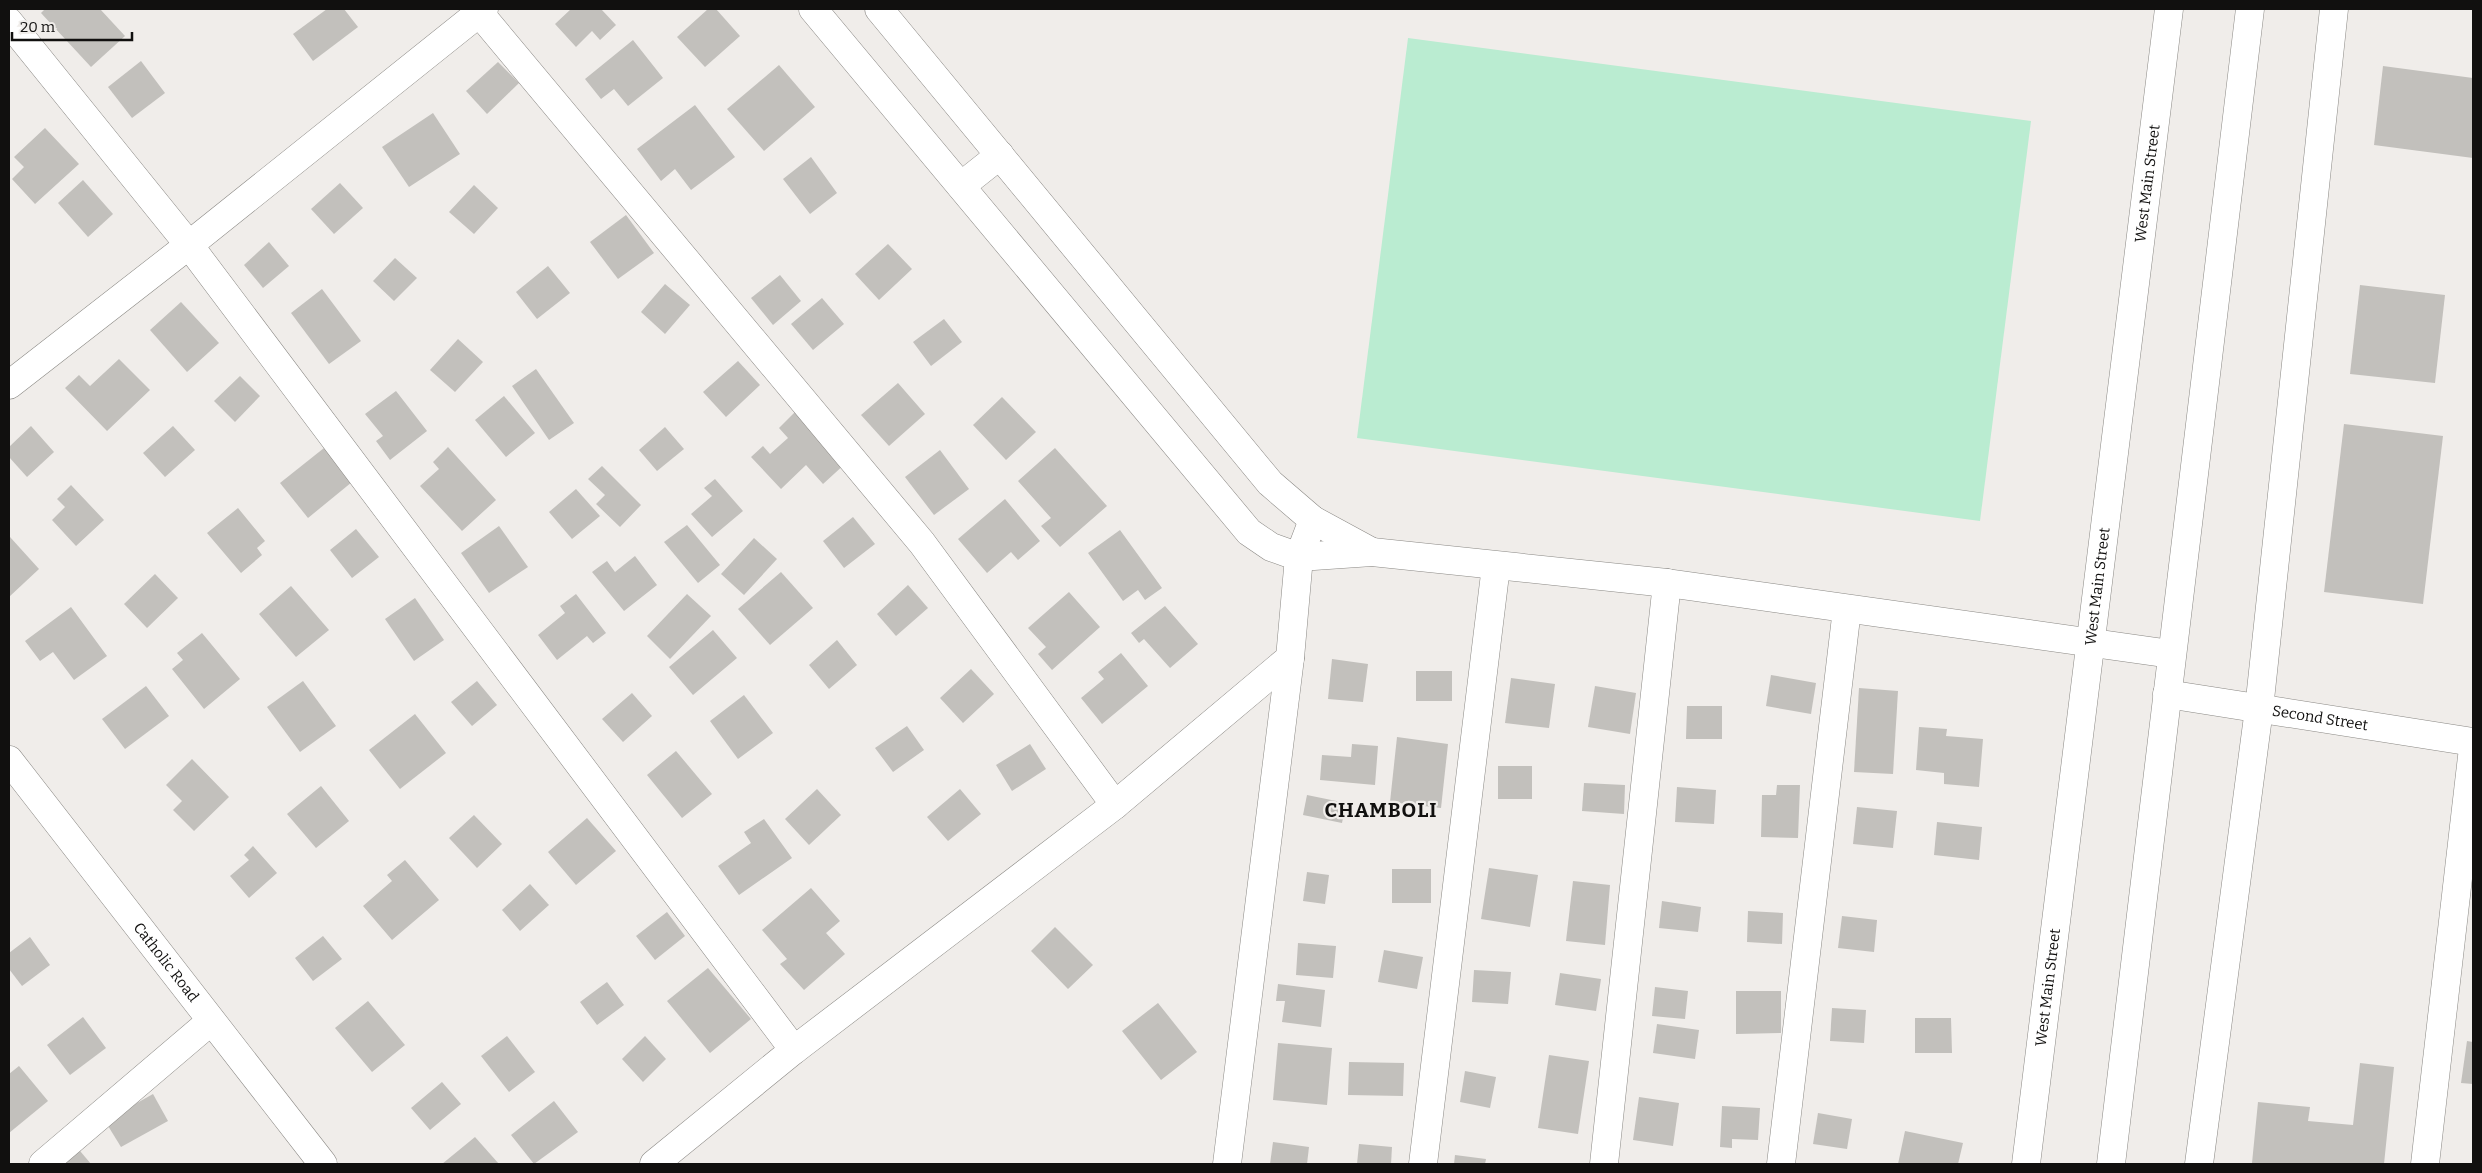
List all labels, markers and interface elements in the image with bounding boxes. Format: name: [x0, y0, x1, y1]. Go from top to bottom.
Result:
scale bar: [12, 10, 132, 42]
text: 20 m: [20, 18, 56, 36]
street label: West Main Street: [2131, 123, 2164, 244]
street label: West Main Street: [2081, 526, 2114, 646]
street label: Second Street: [2271, 702, 2370, 735]
district label: CHAMBOLI: [1324, 798, 1438, 822]
street label: Catholic Road: [130, 919, 203, 1006]
street label: West Main Street: [2032, 927, 2064, 1047]

